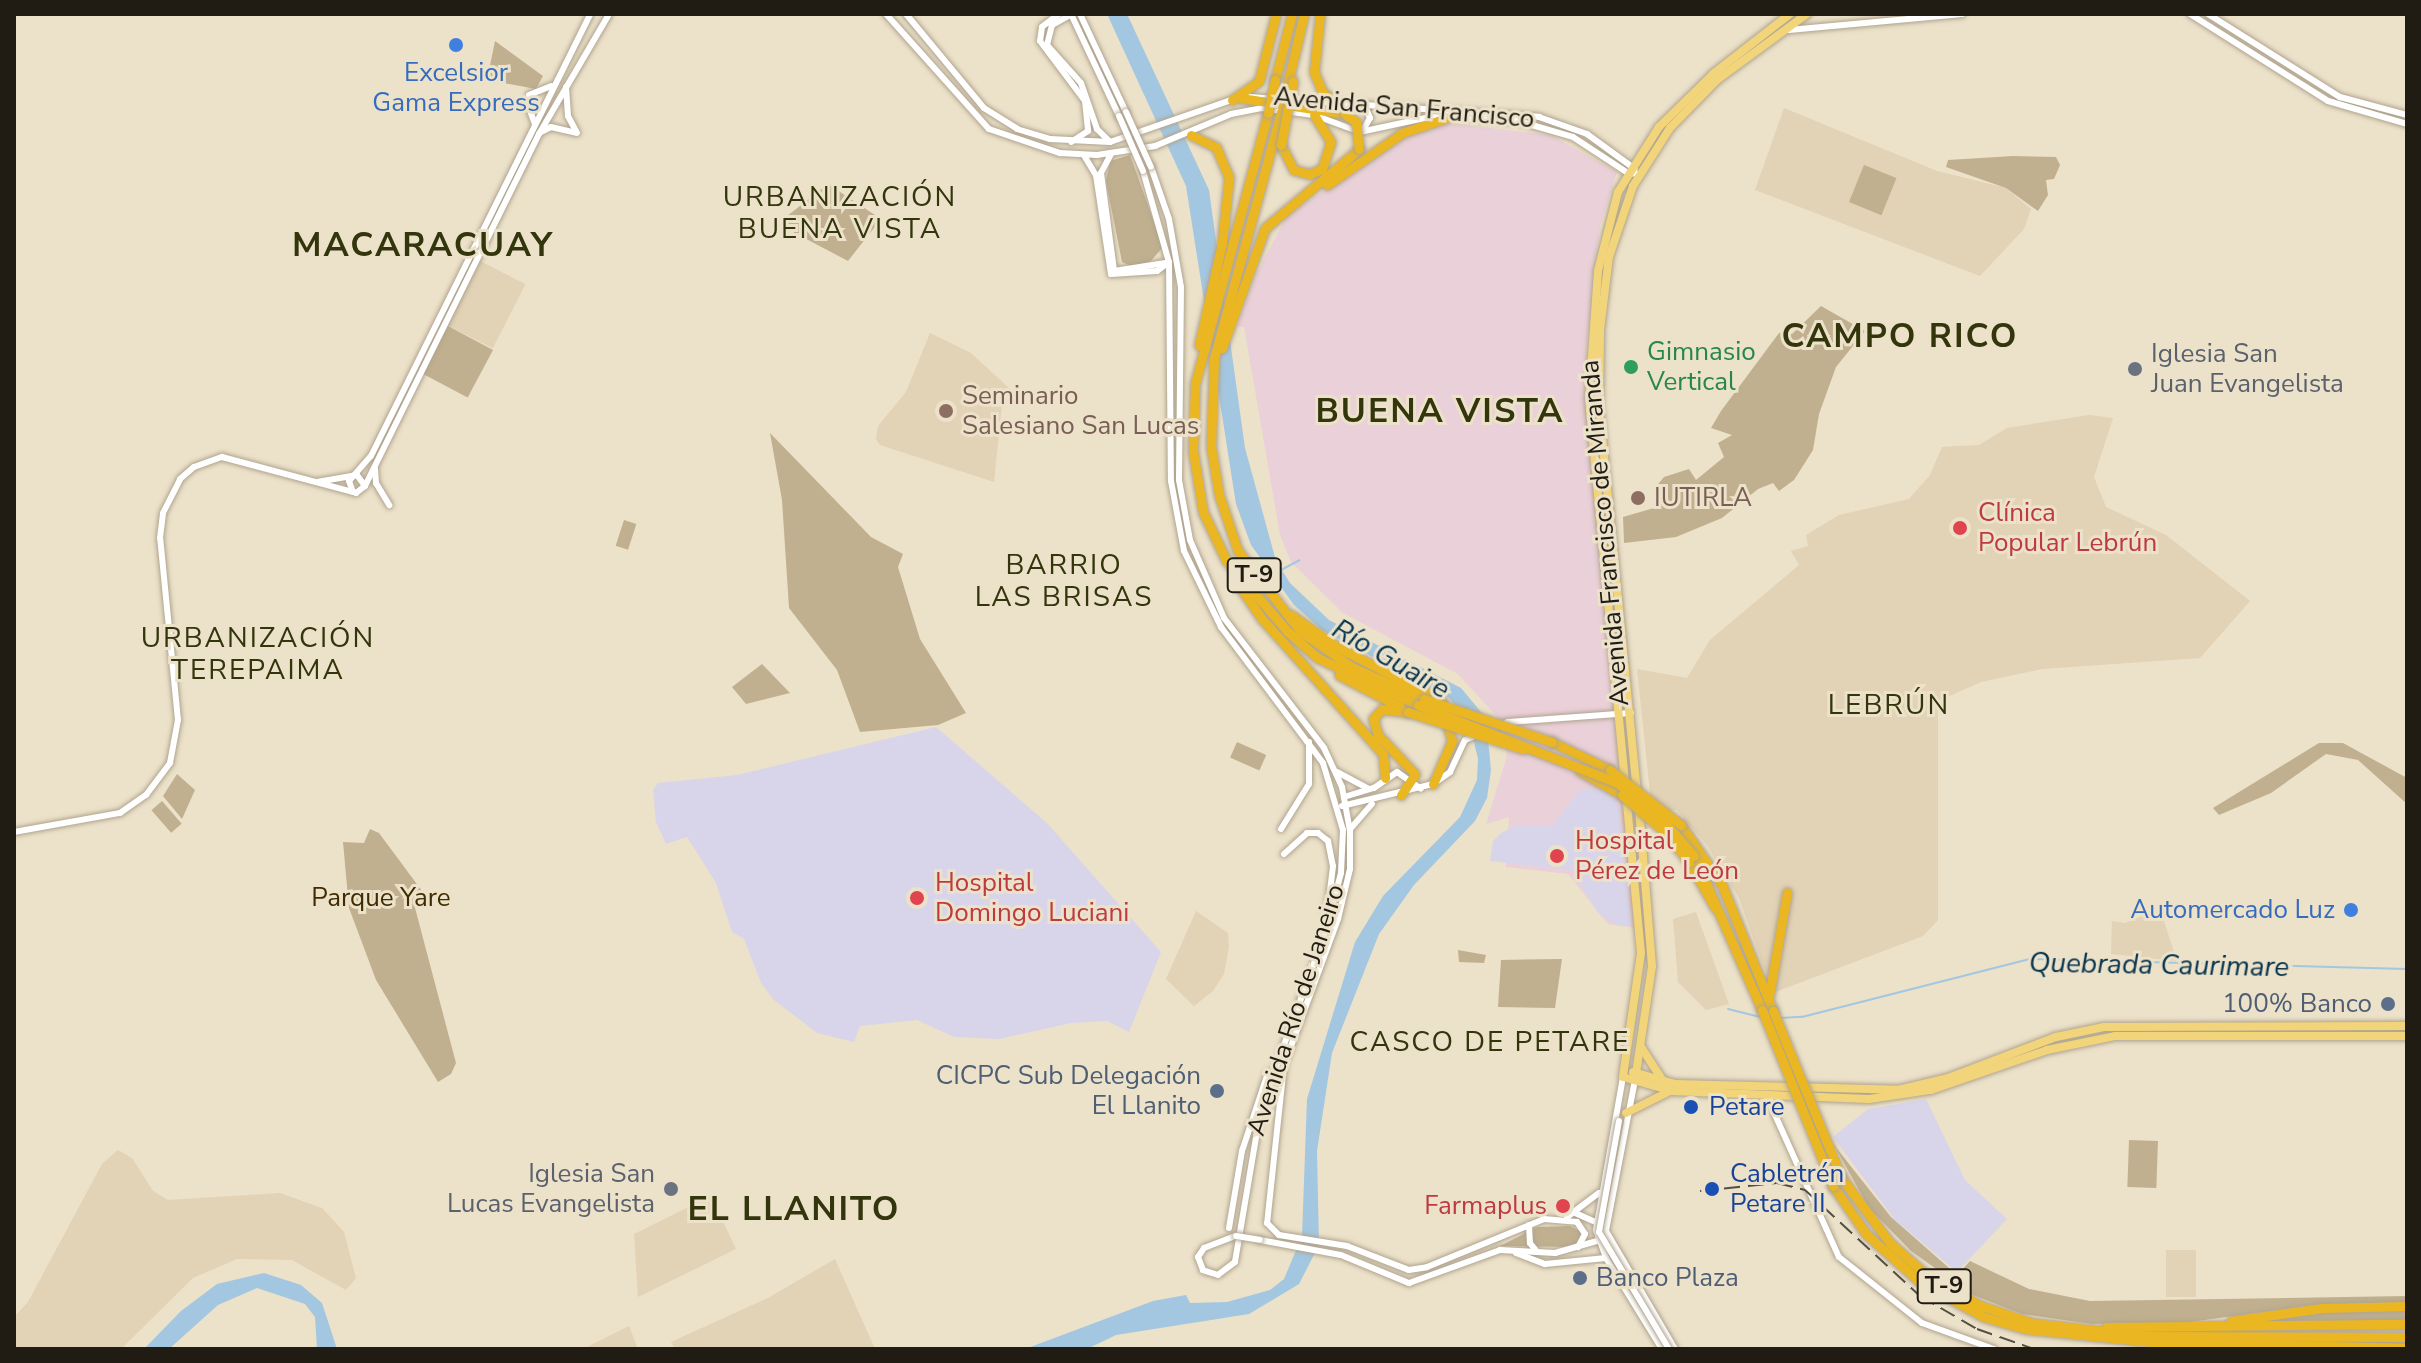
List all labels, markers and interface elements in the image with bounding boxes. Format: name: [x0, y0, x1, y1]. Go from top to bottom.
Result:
marker: Excelsior Gama Express: [447, 36, 465, 54]
place label: Excelsior Gama Express: [372, 57, 540, 118]
street label: Avenida San Francisco: [1272, 81, 1536, 135]
district label: URBANIZACIÓN BUENA VISTA: [723, 180, 957, 246]
district label: MACARACUAY: [292, 226, 554, 266]
district label: CAMPO RICO: [1781, 317, 2019, 357]
place label: Gimnasio Vertical: [1647, 336, 1756, 398]
place label: Iglesia San Juan Evangelista: [2151, 338, 2344, 400]
marker: Gimnasio Vertical: [1622, 358, 1640, 376]
street label: Avenida Francisco de Miranda: [1574, 359, 1636, 707]
marker: Iglesia San Juan Evangelista: [2126, 360, 2144, 378]
place label: Seminario Salesiano San Lucas: [962, 380, 1199, 442]
district label: BUENA VISTA: [1315, 392, 1565, 432]
marker: Seminario Salesiano San Lucas: [937, 402, 955, 420]
place label: IUTIRLA: [1654, 482, 1752, 514]
marker: IUTIRLA: [1629, 489, 1647, 507]
place label: Clínica Popular Lebrún: [1978, 497, 2157, 558]
marker: Clínica Popular Lebrún: [1949, 517, 1971, 539]
district label: BARRIO LAS BRISAS: [975, 548, 1153, 614]
road number: T-9: [1226, 555, 1282, 595]
water label: Río Guaire: [1326, 612, 1456, 706]
district label: URBANIZACIÓN TEREPAIMA: [141, 621, 375, 687]
district label: LEBRÚN: [1828, 688, 1950, 722]
place label: Hospital Pérez de León: [1575, 825, 1739, 886]
marker: Hospital Pérez de León: [1546, 845, 1568, 867]
place label: Hospital Domingo Luciani: [935, 867, 1129, 928]
street label: Avenida Río de Janeiro: [1241, 880, 1351, 1140]
park label: Parque Yare: [311, 882, 451, 914]
marker: Hospital Domingo Luciani: [906, 887, 928, 909]
place label: Automercado Luz: [2130, 894, 2335, 926]
marker: Automercado Luz: [2342, 901, 2360, 919]
water label: Quebrada Caurimare: [2028, 946, 2290, 984]
place label: 100% Banco: [2222, 988, 2372, 1020]
marker: 100% Banco: [2379, 995, 2397, 1013]
district label: CASCO DE PETARE: [1350, 1025, 1630, 1059]
place label: CICPC Sub Delegación El Llanito: [936, 1060, 1201, 1122]
marker: CICPC Sub Delegación El Llanito: [1208, 1082, 1226, 1100]
place label: Petare: [1709, 1091, 1785, 1123]
marker: Petare: [1680, 1096, 1702, 1118]
place label: Iglesia San Lucas Evangelista: [447, 1158, 655, 1220]
place label: Cabletrén Petare II: [1730, 1158, 1844, 1220]
marker: Cabletrén Petare II: [1701, 1178, 1723, 1200]
marker: Iglesia San Lucas Evangelista: [662, 1180, 680, 1198]
district label: EL LLANITO: [688, 1190, 900, 1230]
place label: Farmaplus: [1424, 1190, 1547, 1222]
marker: Farmaplus: [1554, 1197, 1572, 1215]
place label: Banco Plaza: [1596, 1262, 1739, 1294]
road number: T-9: [1916, 1266, 1972, 1306]
marker: Banco Plaza: [1571, 1269, 1589, 1287]

